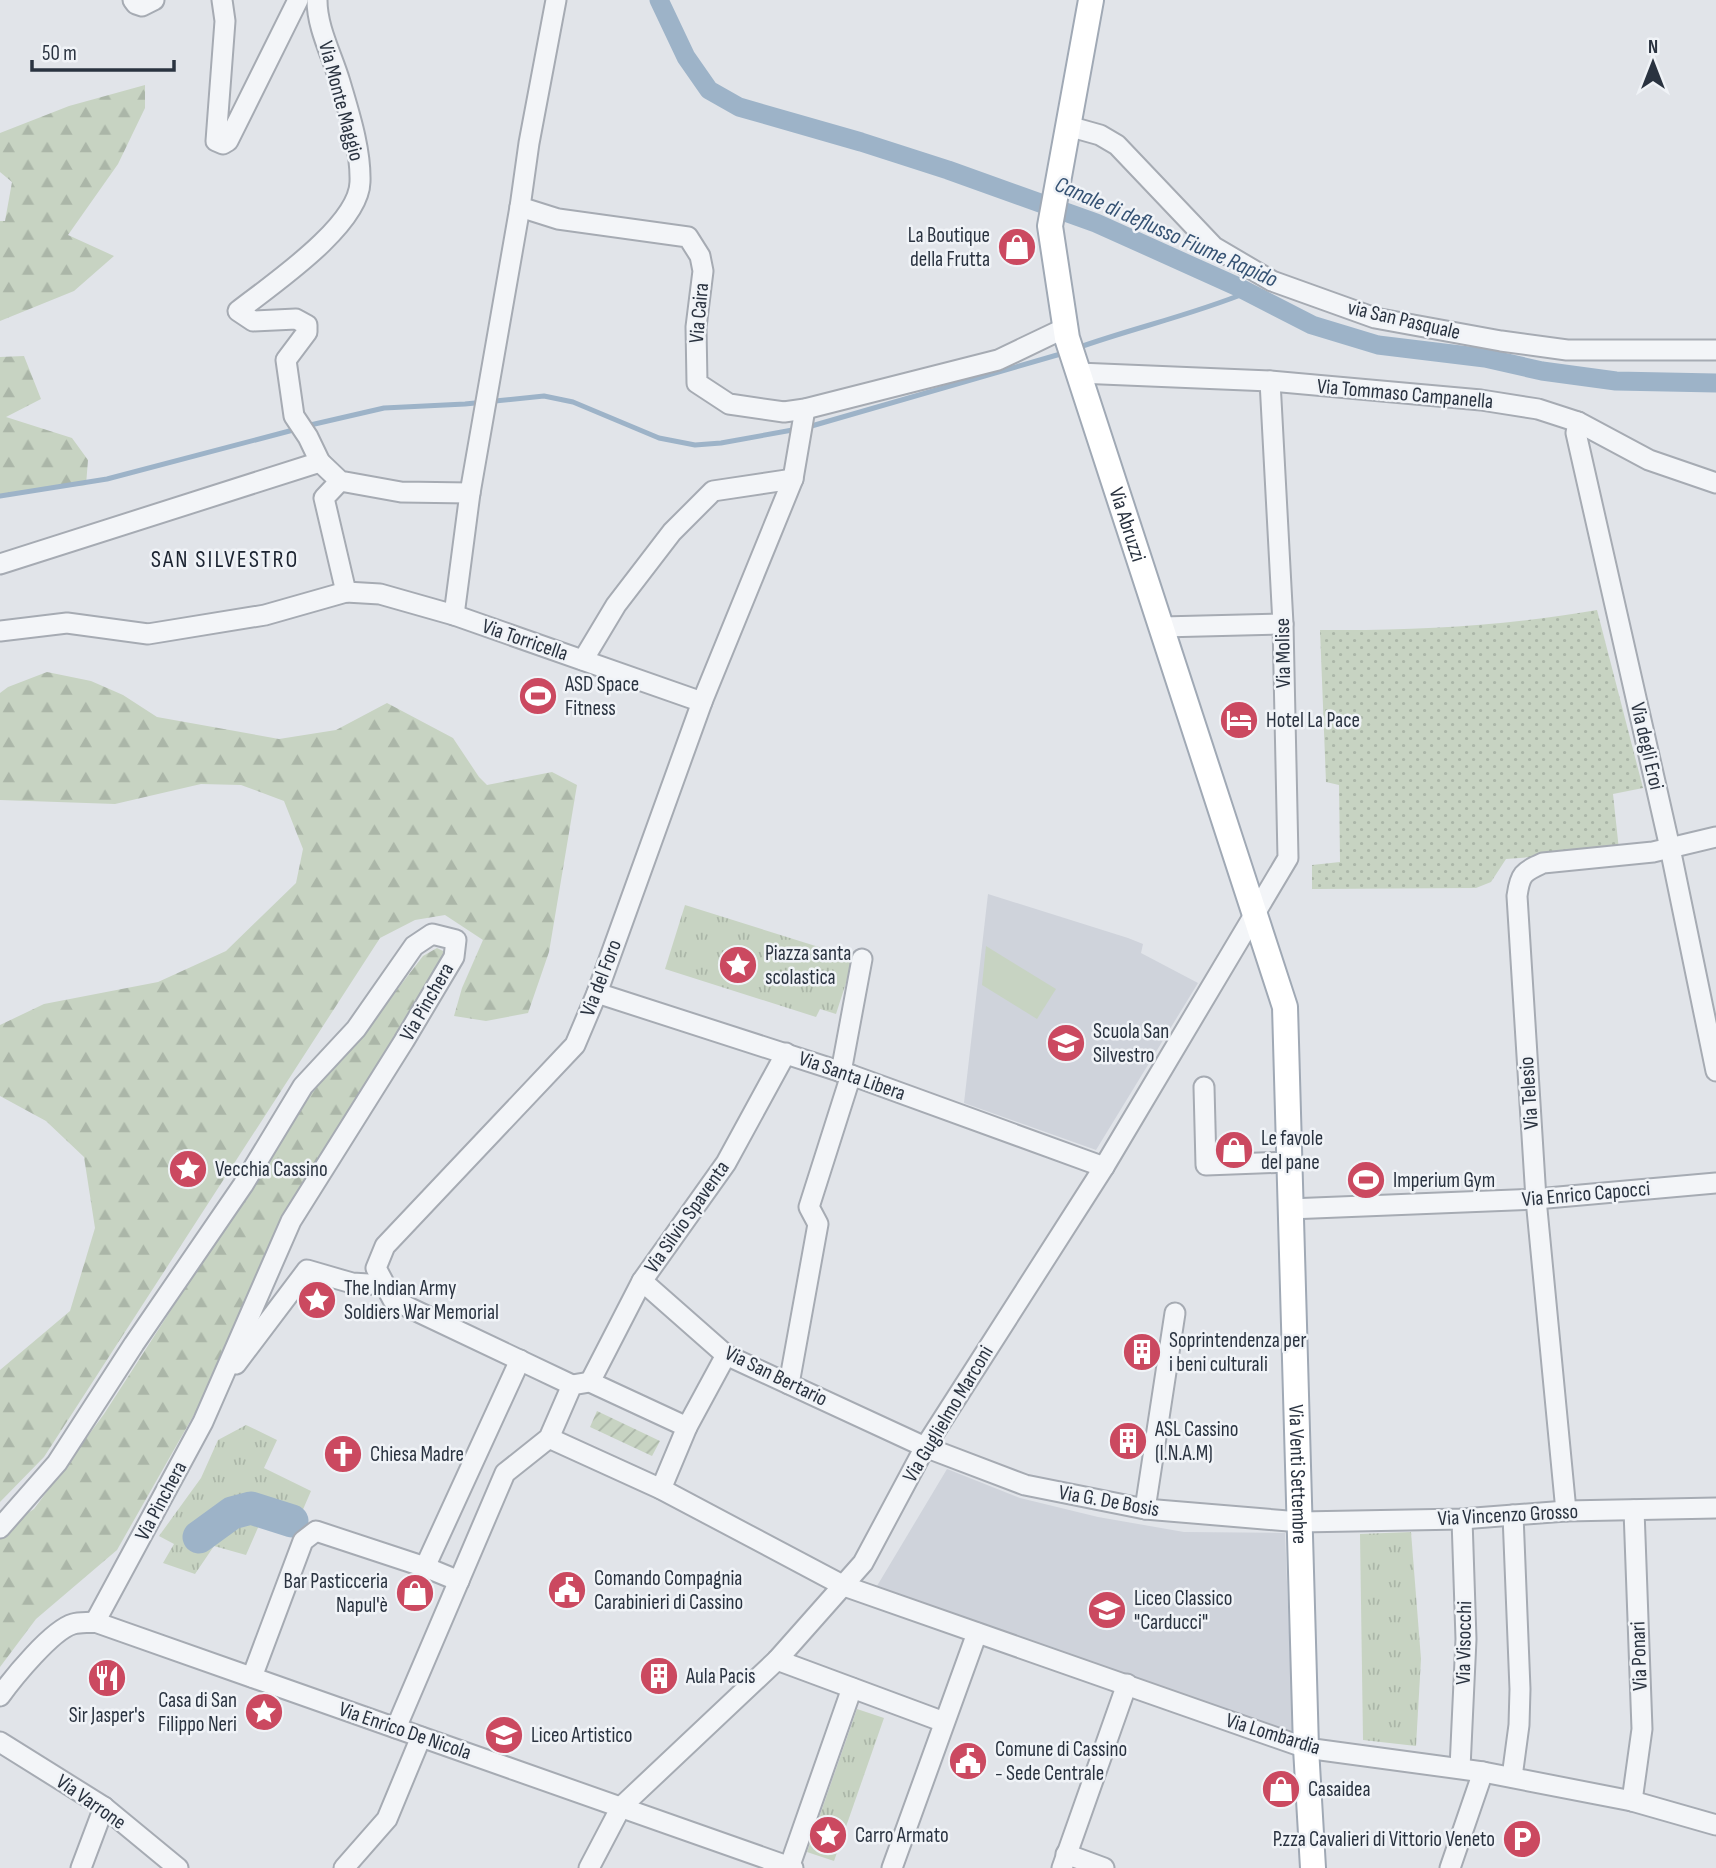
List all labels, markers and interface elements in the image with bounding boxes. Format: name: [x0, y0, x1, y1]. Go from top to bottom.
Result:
scale bar: [32, 28, 173, 72]
north arrow: [1618, 28, 1688, 98]
text: N: [1648, 36, 1658, 59]
street label: Via Monte Maggio: [313, 38, 369, 164]
text: 50 m: [42, 41, 77, 66]
water label: Canale di deflusso Fiume Rapido: [1050, 170, 1282, 294]
place label: La Boutique della Frutta: [908, 223, 990, 272]
shop icon: La Boutique della Frutta: [996, 226, 1038, 268]
street label: Via Caira: [684, 282, 714, 344]
street label: via San Pasquale: [1345, 295, 1463, 345]
street label: Via Tommaso Campanella: [1316, 374, 1494, 414]
street label: Via Abruzzi: [1104, 484, 1151, 565]
district label: SAN SILVESTRO: [151, 545, 299, 574]
street label: Via Torricella: [479, 614, 571, 666]
street label: Via Molise: [1270, 618, 1296, 688]
place label: ASD Space Fitness: [564, 672, 639, 721]
sports icon: ASD Space Fitness: [517, 675, 559, 717]
hotel icon: Hotel La Pace: [1218, 699, 1260, 741]
street label: Via degli Eroi: [1625, 700, 1669, 792]
place label: Hotel La Pace: [1266, 708, 1360, 733]
street label: Via del Foro: [575, 936, 627, 1020]
place label: Piazza santa scolastica: [765, 941, 851, 990]
place icon: Piazza santa scolastica: [717, 944, 759, 986]
street label: Via Pinchera: [395, 958, 459, 1046]
place label: Scuola San Silvestro: [1093, 1019, 1169, 1068]
school or university icon: Scuola San Silvestro: [1045, 1022, 1087, 1064]
street label: Via Santa Libera: [795, 1046, 909, 1106]
street label: Via Telesio: [1514, 1056, 1544, 1130]
place label: Le favole del pane: [1261, 1126, 1323, 1175]
shop icon: Le favole del pane: [1213, 1129, 1255, 1171]
place icon: Vecchia Cassino: [167, 1148, 209, 1190]
street label: Via Silvio Spaventa: [639, 1156, 735, 1278]
place label: Vecchia Cassino: [215, 1157, 328, 1182]
sports icon: Imperium Gym: [1345, 1159, 1387, 1201]
place label: Imperium Gym: [1393, 1168, 1495, 1193]
street label: Via Enrico Capocci: [1521, 1176, 1651, 1212]
place label: The Indian Army Soldiers War Memorial: [344, 1276, 499, 1325]
place icon: The Indian Army Soldiers War Memorial: [296, 1279, 338, 1321]
place label: Soprintendenza per i beni culturali: [1169, 1328, 1306, 1377]
building icon: Soprintendenza per i beni culturali: [1121, 1331, 1163, 1373]
street label: Via San Bertario: [721, 1340, 831, 1412]
street label: Via Guglielmo Marconi: [897, 1341, 999, 1487]
street label: Via Venti Settembre: [1284, 1404, 1313, 1544]
place label: ASL Cassino (I.N.A.M): [1154, 1417, 1238, 1466]
building icon: ASL Cassino (I.N.A.M): [1107, 1420, 1149, 1462]
church icon: Chiesa Madre: [322, 1433, 364, 1475]
place label: Chiesa Madre: [370, 1442, 464, 1467]
street label: Via Pinchera: [130, 1457, 192, 1545]
street label: Via G. De Bosis: [1057, 1480, 1161, 1522]
street label: Via Vincenzo Grosso: [1437, 1499, 1579, 1531]
place label: Comando Compagnia Carabinieri di Cassino: [594, 1566, 743, 1615]
place label: Bar Pasticceria Napul'è: [284, 1569, 388, 1618]
public building icon: Comando Compagnia Carabinieri di Cassino: [546, 1569, 588, 1611]
shop icon: Bar Pasticceria Napul'è: [394, 1572, 436, 1614]
place label: Liceo Classico "Carducci": [1134, 1586, 1232, 1635]
school or university icon: Liceo Classico "Carducci": [1086, 1589, 1128, 1631]
street label: Via Visocchi: [1451, 1601, 1477, 1685]
street label: Via Ponari: [1625, 1621, 1653, 1691]
building icon: Aula Pacis: [638, 1655, 680, 1697]
restaurant icon: Sir Jasper's: [86, 1657, 128, 1699]
place label: Aula Pacis: [685, 1664, 756, 1689]
place label: Casa di San Filippo Neri: [158, 1688, 237, 1737]
place icon: Casa di San Filippo Neri: [243, 1691, 285, 1733]
street label: Via Enrico De Nicola: [335, 1697, 475, 1765]
place label: Sir Jasper's: [69, 1703, 145, 1728]
street label: Via Lombardia: [1223, 1708, 1323, 1760]
school or university icon: Liceo Artistico: [483, 1714, 525, 1756]
place label: Liceo Artistico: [531, 1723, 632, 1748]
place label: Comune di Cassino - Sede Centrale: [995, 1737, 1127, 1786]
public building icon: Comune di Cassino - Sede Centrale: [947, 1740, 989, 1782]
shop icon: Casaidea: [1260, 1768, 1302, 1810]
street label: Via Varrone: [51, 1769, 131, 1835]
place label: Casaidea: [1308, 1777, 1371, 1802]
place icon: Carro Armato: [807, 1814, 849, 1856]
parking icon: P.zza Cavalieri di Vittorio Veneto: [1501, 1818, 1543, 1860]
place label: Carro Armato: [855, 1823, 949, 1848]
place label: P.zza Cavalieri di Vittorio Veneto: [1273, 1827, 1495, 1852]

